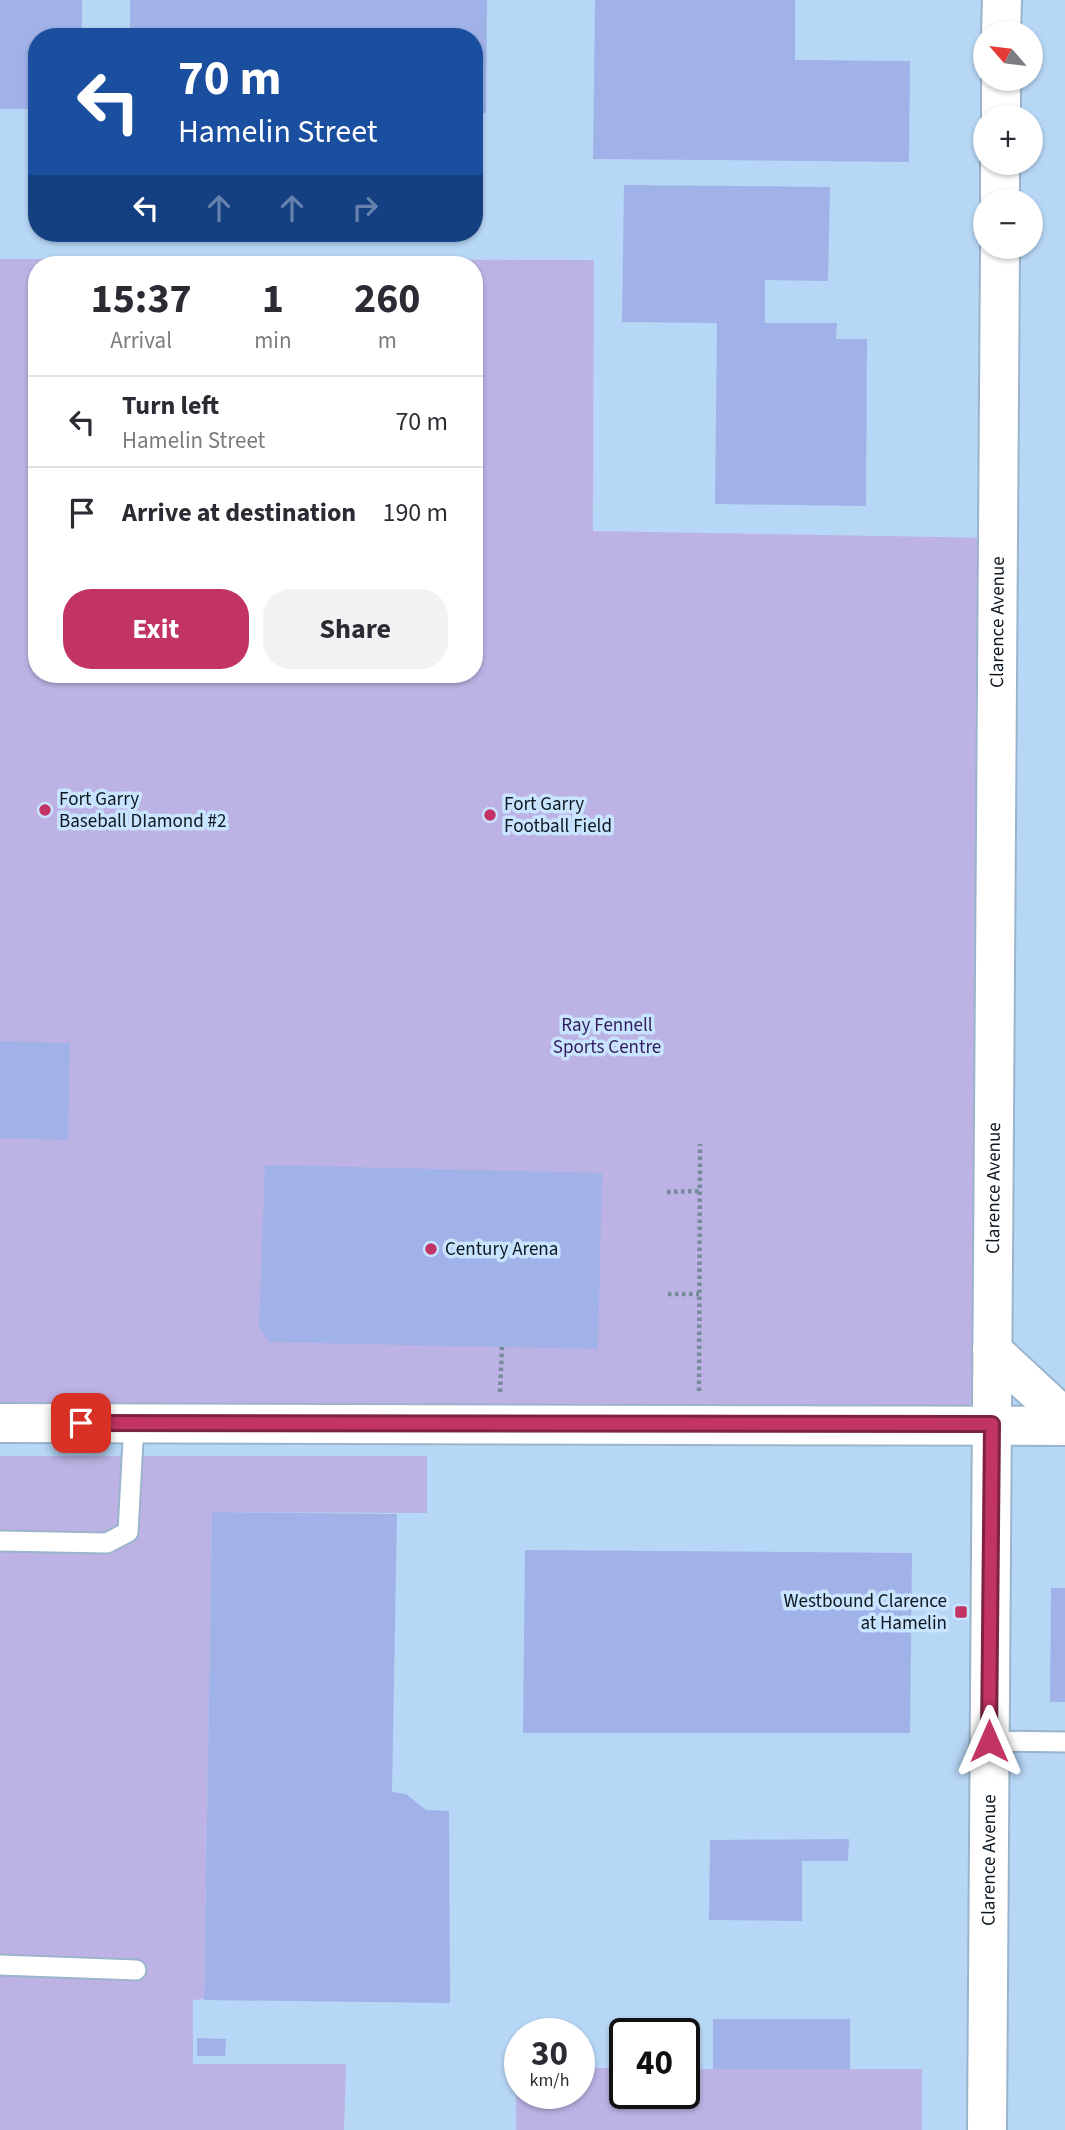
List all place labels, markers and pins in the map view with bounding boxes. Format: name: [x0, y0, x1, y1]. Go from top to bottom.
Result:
place label: Fort Garry Baseball DIamond #2: [59, 786, 226, 835]
place label: Fort Garry Football Field: [504, 791, 612, 840]
marker: Fort Garry Baseball DIamond #2: [37, 802, 53, 818]
marker: Fort Garry Football Field: [482, 807, 498, 823]
place label: Century Arena: [445, 1236, 558, 1263]
marker: Century Arena: [423, 1241, 439, 1257]
pin: [51, 1393, 111, 1453]
place label: Westbound Clarence at Hamelin: [784, 1588, 947, 1637]
marker: Westbound Clarence at Hamelin: [953, 1604, 969, 1620]

